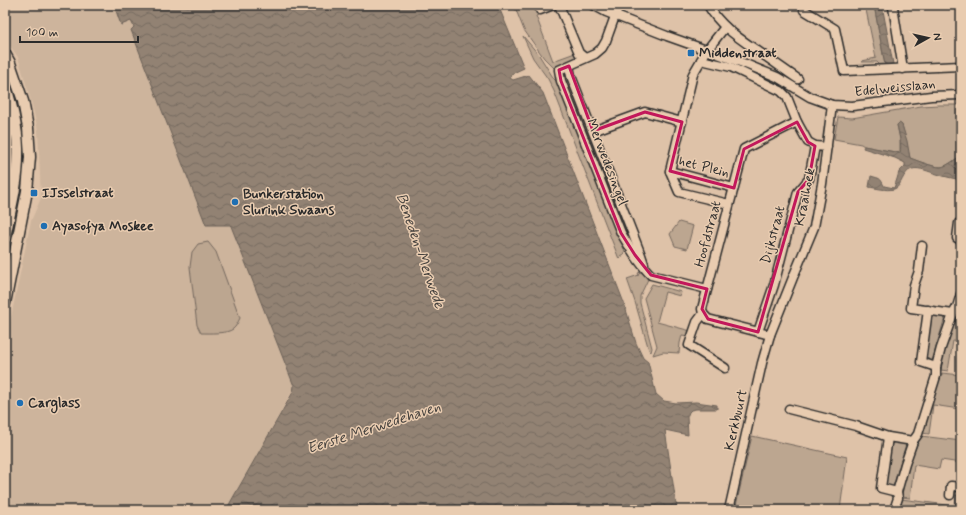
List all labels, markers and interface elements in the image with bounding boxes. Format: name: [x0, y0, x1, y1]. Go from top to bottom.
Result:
scale bar: [20, 18, 138, 44]
north arrow: [908, 18, 948, 58]
text: 100 m: [26, 25, 58, 41]
text: N: [929, 32, 944, 41]
place label: Middenstraat: [699, 44, 777, 62]
marker: Middenstraat: [686, 48, 696, 58]
street label: Edelweisslaan: [854, 75, 936, 101]
street label: Merwedesingel: [582, 116, 632, 208]
street label: het Plein: [677, 152, 731, 182]
street label: Kraaihoek: [791, 166, 819, 228]
place label: IJsselstraat: [42, 184, 114, 202]
place label: Bunkerstation Slurink Swaans: [243, 185, 335, 219]
marker: IJsselstraat: [29, 188, 39, 198]
water label: Beneden-Merwede: [391, 191, 449, 312]
marker: Bunkerstation Slurink Swaans: [230, 197, 240, 207]
street label: Hoofdstraat: [690, 199, 726, 269]
street label: Dijkstraat: [757, 204, 789, 266]
place label: Ayasofya Moskee: [52, 217, 154, 235]
marker: Ayasofya Moskee: [39, 221, 49, 231]
street label: Kerkbuurt: [720, 387, 752, 452]
place label: Carglass: [28, 394, 80, 414]
water label: Eerste Merwedehaven: [305, 397, 444, 459]
marker: Carglass: [15, 398, 25, 408]

